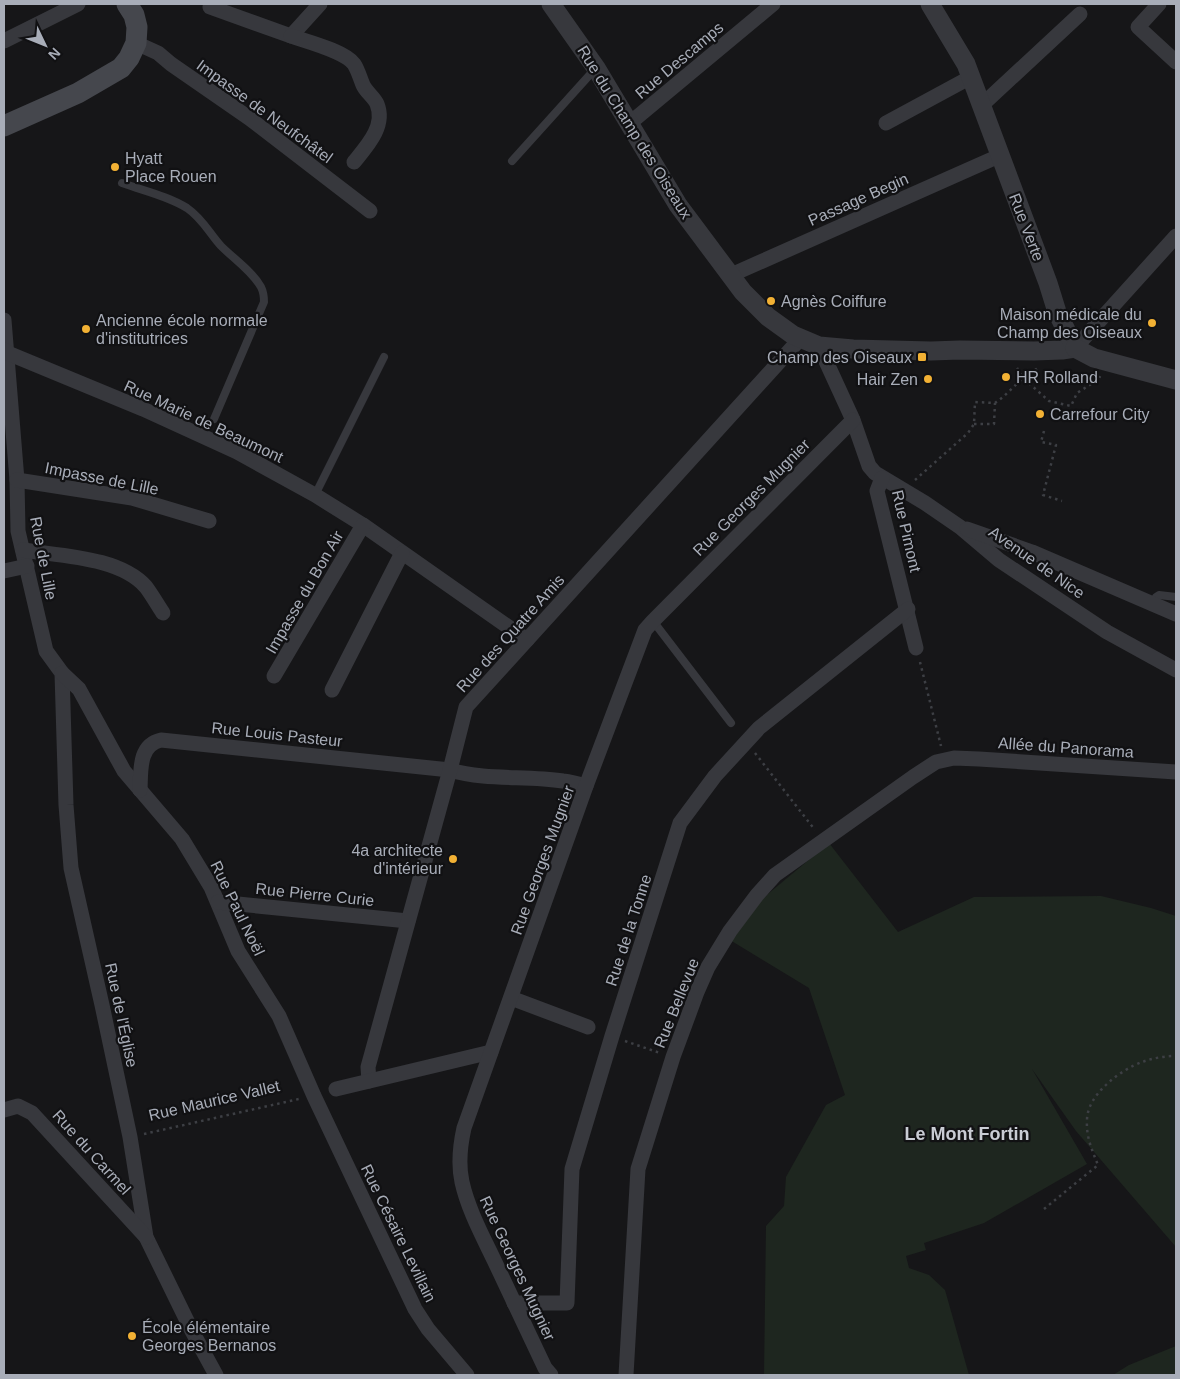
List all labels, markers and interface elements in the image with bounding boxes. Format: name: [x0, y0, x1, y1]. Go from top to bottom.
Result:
street label: Rue Descamps: [632, 19, 727, 102]
north arrow: [20, 20, 70, 70]
street label: Rue du Champ des Oiseaux: [574, 43, 695, 222]
text: N: [45, 45, 64, 63]
street label: Impasse de Neufchâtel: [194, 56, 336, 166]
place label: Hyatt Place Rouen: [125, 150, 217, 185]
marker: Hyatt Place Rouen: [109, 161, 121, 173]
street label: Passage Begin: [806, 170, 911, 229]
street label: Rue Verte: [1006, 191, 1047, 264]
place label: Agnès Coiffure: [781, 293, 887, 310]
marker: Agnès Coiffure: [765, 295, 777, 307]
place label: Maison médicale du Champ des Oiseaux: [997, 306, 1142, 341]
place label: Ancienne école normale d'institutrices: [96, 312, 268, 347]
marker: Maison médicale du Champ des Oiseaux: [1146, 317, 1158, 329]
marker: Ancienne école normale d'institutrices: [80, 323, 92, 335]
place label: Champ des Oiseaux: [767, 349, 912, 366]
marker: Champ des Oiseaux: [916, 351, 928, 363]
place label: HR Rolland: [1016, 369, 1098, 386]
place label: Hair Zen: [857, 371, 918, 388]
marker: HR Rolland: [1000, 371, 1012, 383]
marker: Hair Zen: [922, 373, 934, 385]
street label: Rue Marie de Beaumont: [122, 377, 286, 466]
place label: Carrefour City: [1050, 406, 1150, 423]
marker: Carrefour City: [1034, 408, 1046, 420]
street label: Rue Georges Mugnier: [690, 435, 813, 559]
street label: Impasse de Lille: [44, 459, 160, 498]
street label: Rue Pimont: [889, 488, 924, 574]
street label: Rue de Lille: [27, 515, 60, 601]
street label: Avenue de Nice: [986, 523, 1088, 602]
street label: Impasse du Bon Air: [262, 527, 347, 657]
street label: Rue des Quatre Amis: [453, 571, 568, 696]
street label: Rue Louis Pasteur: [211, 719, 344, 750]
street label: Allée du Panorama: [997, 734, 1135, 761]
street label: Rue Georges Mugnier: [508, 783, 578, 937]
place label: 4a architecte d'intérieur: [351, 842, 444, 877]
marker: 4a architecte d'intérieur: [447, 853, 459, 865]
street label: Rue Paul Noël: [207, 858, 268, 958]
street label: Rue de la Tonne: [602, 872, 655, 988]
street label: Rue Pierre Curie: [255, 880, 375, 909]
street label: Rue Bellevue: [651, 956, 702, 1050]
street label: Rue de l'Église: [102, 961, 142, 1069]
street label: Rue Maurice Vallet: [147, 1077, 282, 1124]
street label: Rue du Carmel: [49, 1107, 134, 1198]
district label: Le Mont Fortin: [905, 1124, 1029, 1144]
street label: Rue Césaire Levillain: [358, 1162, 439, 1305]
street label: Rue Georges Mugnier: [477, 1193, 559, 1344]
place label: École élémentaire Georges Bernanos: [142, 1318, 276, 1354]
marker: École élémentaire Georges Bernanos: [126, 1330, 138, 1342]

